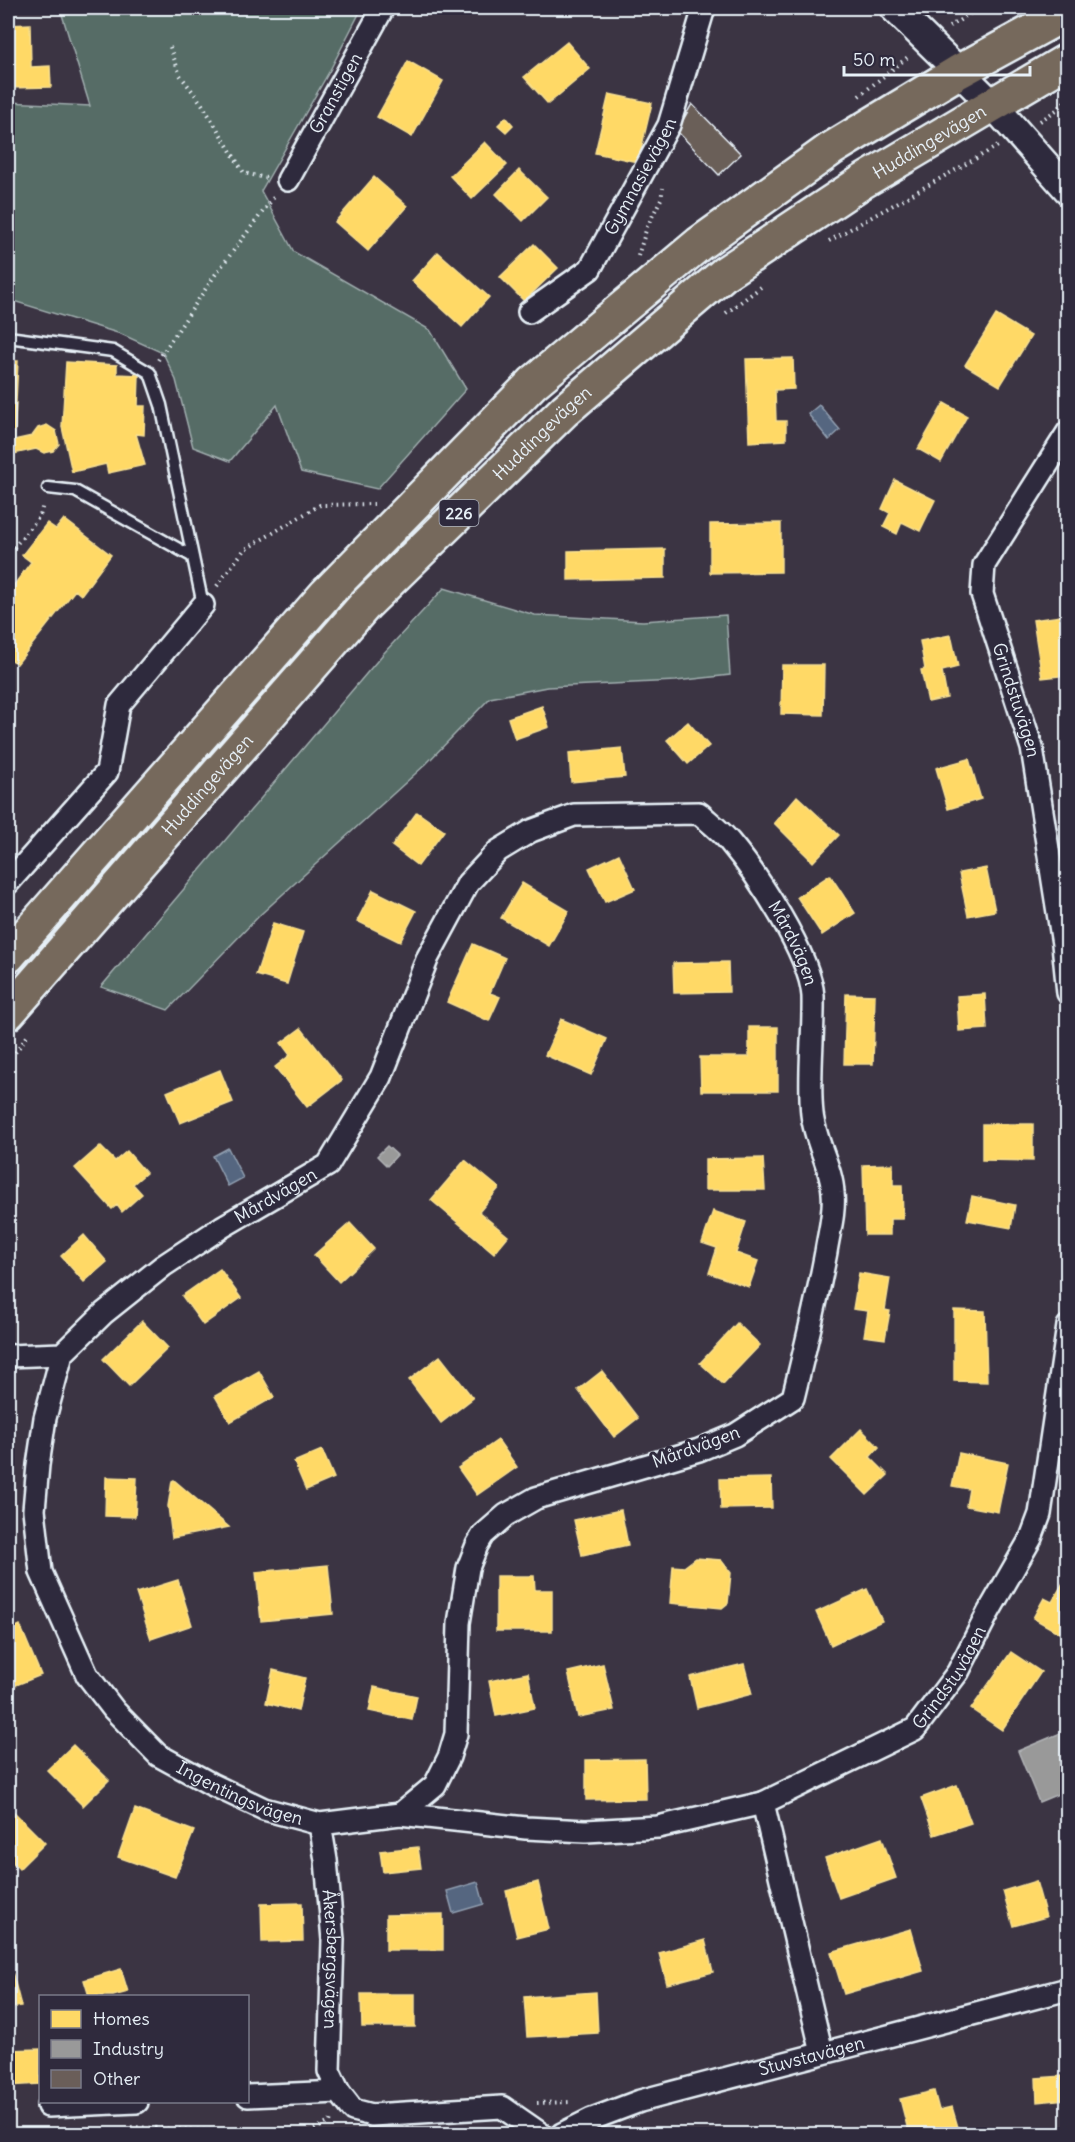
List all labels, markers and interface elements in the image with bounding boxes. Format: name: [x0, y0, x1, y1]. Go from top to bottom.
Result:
scale bar: [844, 39, 1030, 77]
street label: Granstigen: [304, 48, 367, 138]
text: 50 m: [853, 48, 895, 71]
street label: Huddingevägen: [868, 99, 990, 184]
street label: Gymnasievägen: [599, 115, 681, 239]
street label: Huddingevägen: [488, 380, 596, 485]
road number: 226: [440, 500, 478, 526]
street label: Grindstuvägen: [988, 640, 1045, 759]
street label: Huddingevägen: [156, 729, 258, 840]
street label: Mårdvägen: [763, 896, 823, 988]
street label: Mårdvägen: [230, 1162, 321, 1228]
street label: Mårdvägen: [649, 1420, 743, 1473]
street label: Grindstuvägen: [907, 1622, 991, 1734]
street label: Ingentingsvägen: [173, 1755, 306, 1830]
street label: Åkersbergsvägen: [318, 1888, 345, 2030]
legend: [39, 1995, 249, 2103]
text: Homes: [93, 2007, 150, 2030]
street label: Stuvstavägen: [756, 2031, 867, 2081]
text: Industry: [93, 2037, 164, 2060]
text: Other: [93, 2067, 141, 2090]

